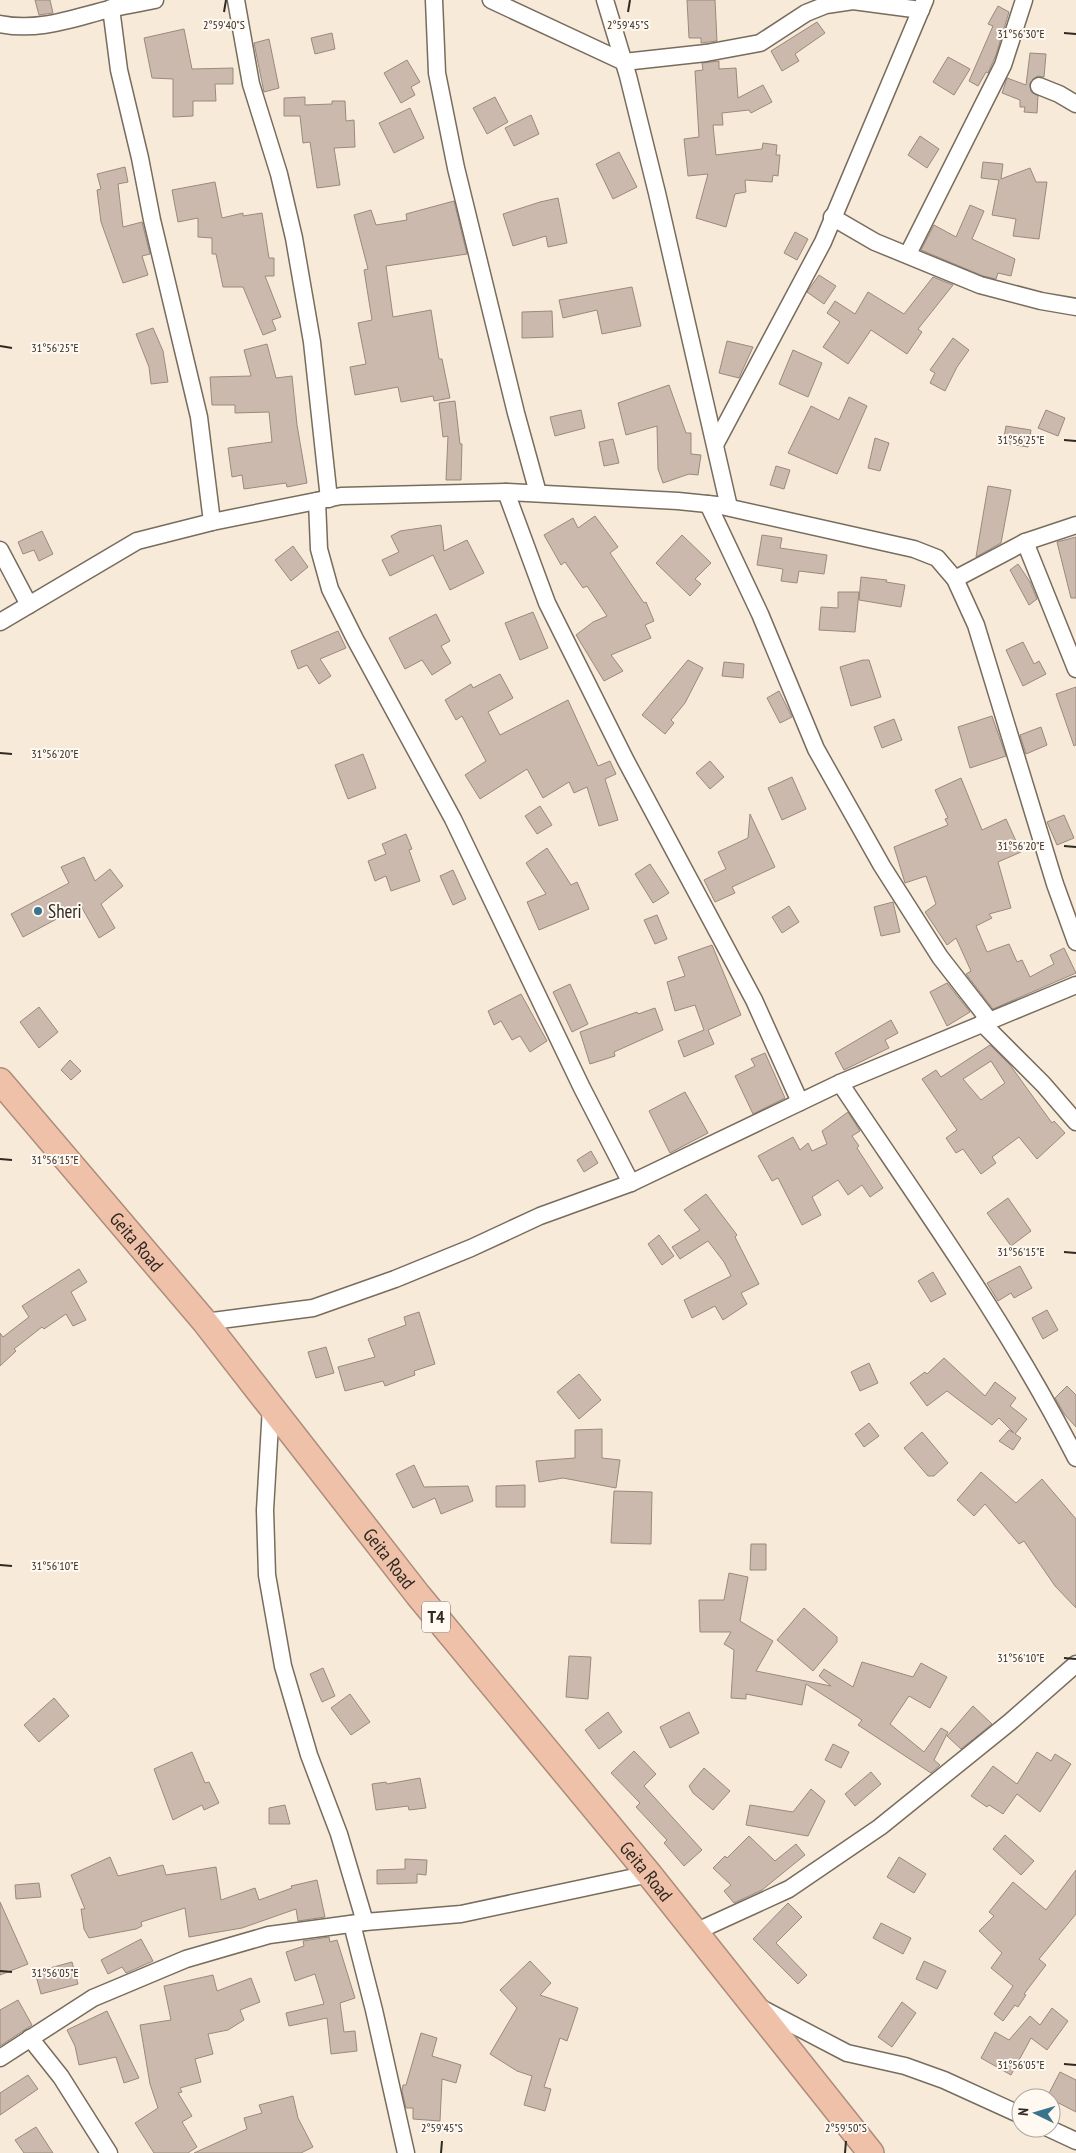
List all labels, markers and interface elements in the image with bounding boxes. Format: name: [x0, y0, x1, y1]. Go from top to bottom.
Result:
text: 2°59'40"S: [203, 17, 245, 32]
text: 2°59'45"S: [607, 17, 649, 32]
text: 31°56'30"E: [997, 26, 1045, 41]
text: 31°56'25"E: [31, 340, 79, 355]
text: 31°56'25"E: [997, 432, 1045, 447]
text: 31°56'20"E: [31, 746, 79, 761]
text: 31°56'20"E: [997, 838, 1045, 853]
place label: Sheri: [48, 899, 82, 923]
marker: Sheri: [32, 905, 44, 917]
text: 31°56'15"E: [31, 1152, 79, 1167]
street label: Geita Road: [105, 1207, 169, 1276]
text: 31°56'15"E: [997, 1244, 1045, 1259]
street label: Geita Road: [358, 1523, 420, 1593]
text: 31°56'10"E: [31, 1558, 79, 1573]
road number: T4: [422, 1601, 450, 1632]
text: 31°56'10"E: [997, 1650, 1045, 1665]
street label: Geita Road: [615, 1836, 678, 1906]
text: 31°56'05"E: [31, 1965, 79, 1980]
text: 31°56'05"E: [997, 2057, 1045, 2072]
north arrow: [1011, 2088, 1061, 2138]
text: N: [1014, 2107, 1032, 2116]
text: 2°59'45"S: [421, 2120, 463, 2135]
text: 2°59'50"S: [825, 2120, 867, 2135]

